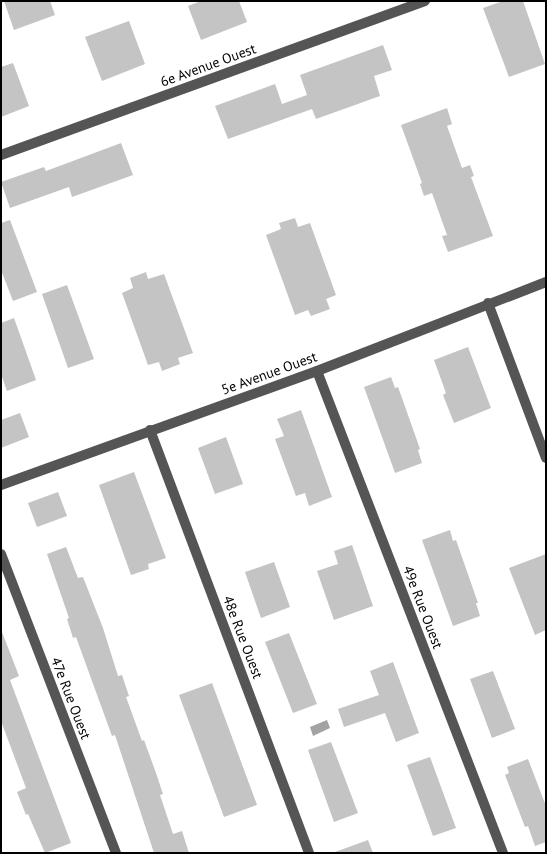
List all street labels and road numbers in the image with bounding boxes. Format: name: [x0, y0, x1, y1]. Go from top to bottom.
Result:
street label: 6e Avenue Ouest: [158, 39, 258, 91]
street label: 5e Avenue Ouest: [219, 347, 319, 399]
street label: 49e Rue Ouest: [399, 563, 447, 651]
street label: 48e Rue Ouest: [219, 593, 267, 681]
street label: 47e Rue Ouest: [47, 654, 95, 742]

